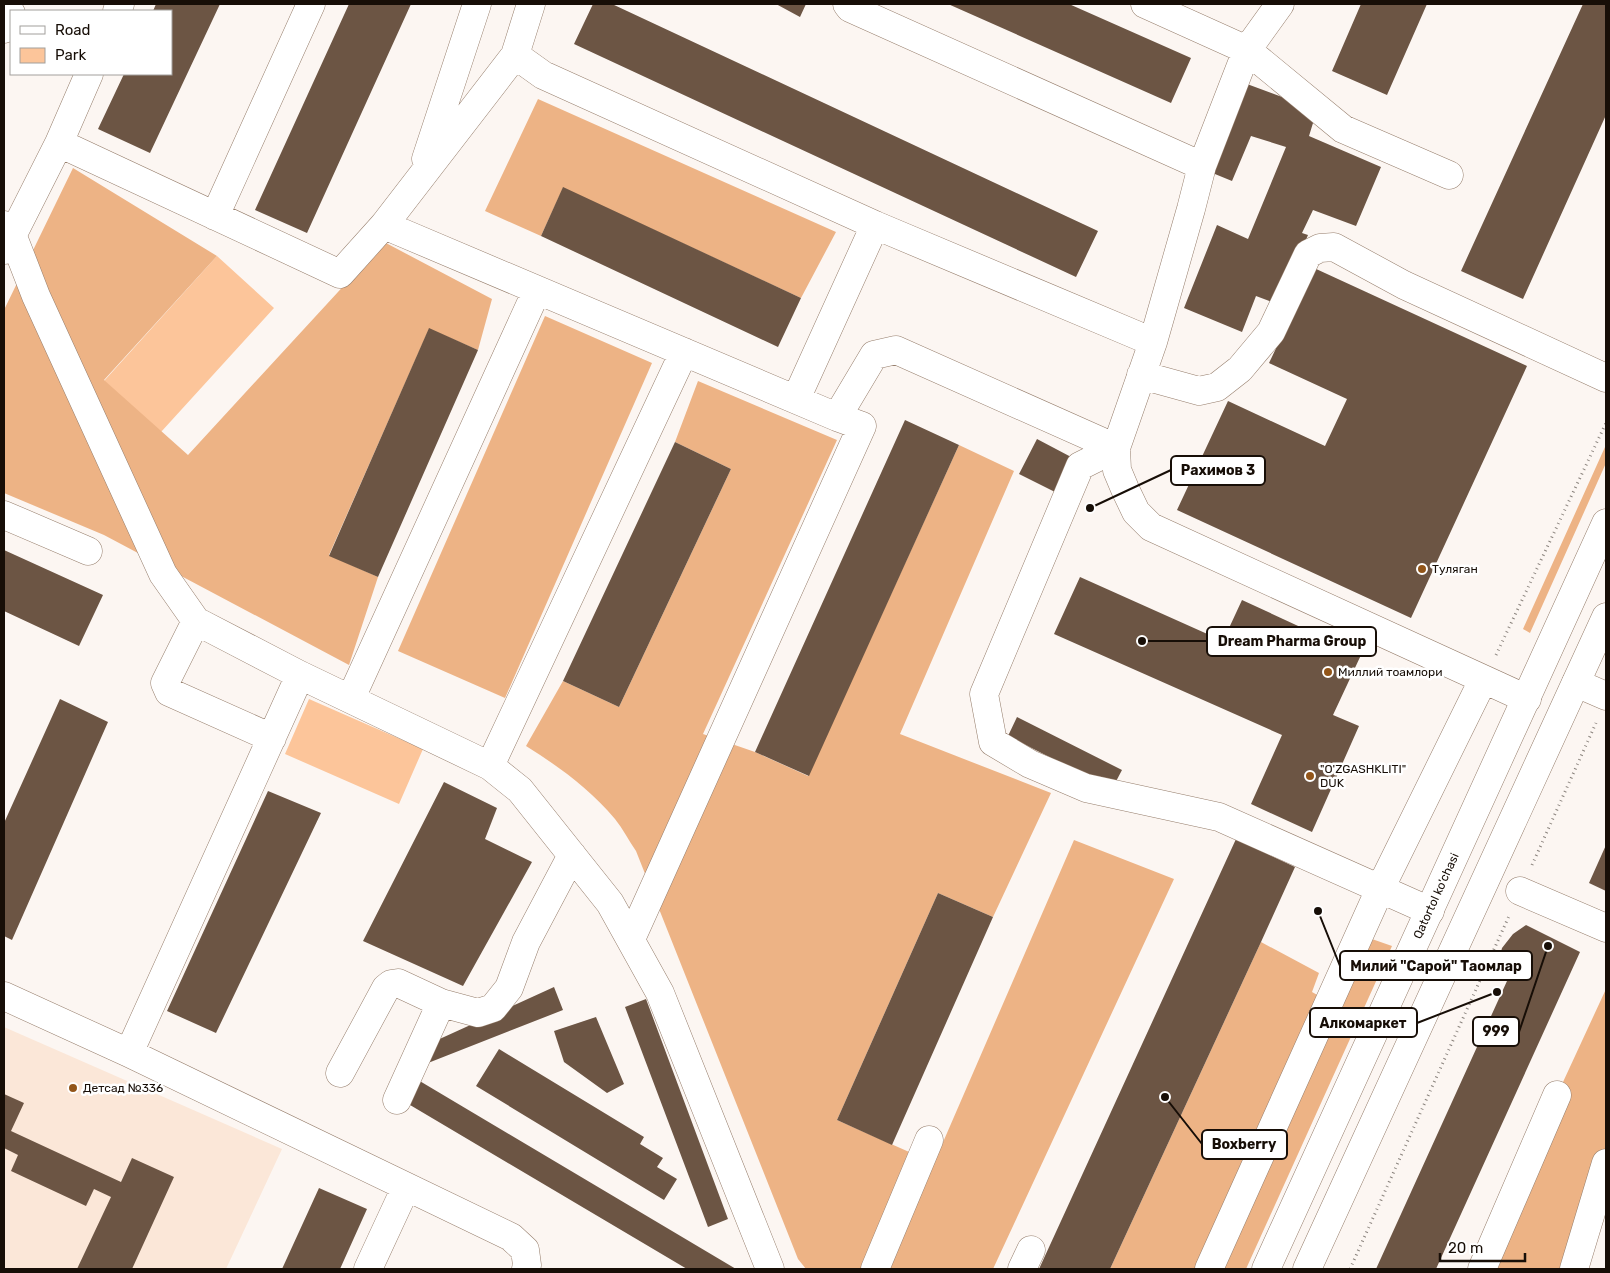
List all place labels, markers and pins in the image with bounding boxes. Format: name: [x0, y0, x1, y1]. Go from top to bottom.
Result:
callout: Рахимов 3: [1171, 456, 1265, 485]
place label: Туляган: [1432, 562, 1478, 576]
marker: Туляган: [1416, 563, 1428, 575]
callout: Dream Pharma Group: [1207, 627, 1376, 656]
place label: Миллий тоамлори: [1338, 665, 1442, 679]
marker: Миллий тоамлори: [1322, 666, 1334, 678]
place label: "O'ZGASHKLITI" DUK: [1320, 762, 1406, 790]
marker: "O'ZGASHKLITI" DUK: [1304, 770, 1316, 782]
callout: Милий "Сарой" Таомлар: [1340, 951, 1532, 980]
callout: Алкомаркет: [1310, 1008, 1417, 1037]
callout: 999: [1473, 1017, 1519, 1046]
place label: Детсад №336: [83, 1081, 163, 1095]
marker: Детсад №336: [67, 1082, 79, 1094]
callout: Boxberry: [1202, 1130, 1287, 1159]

